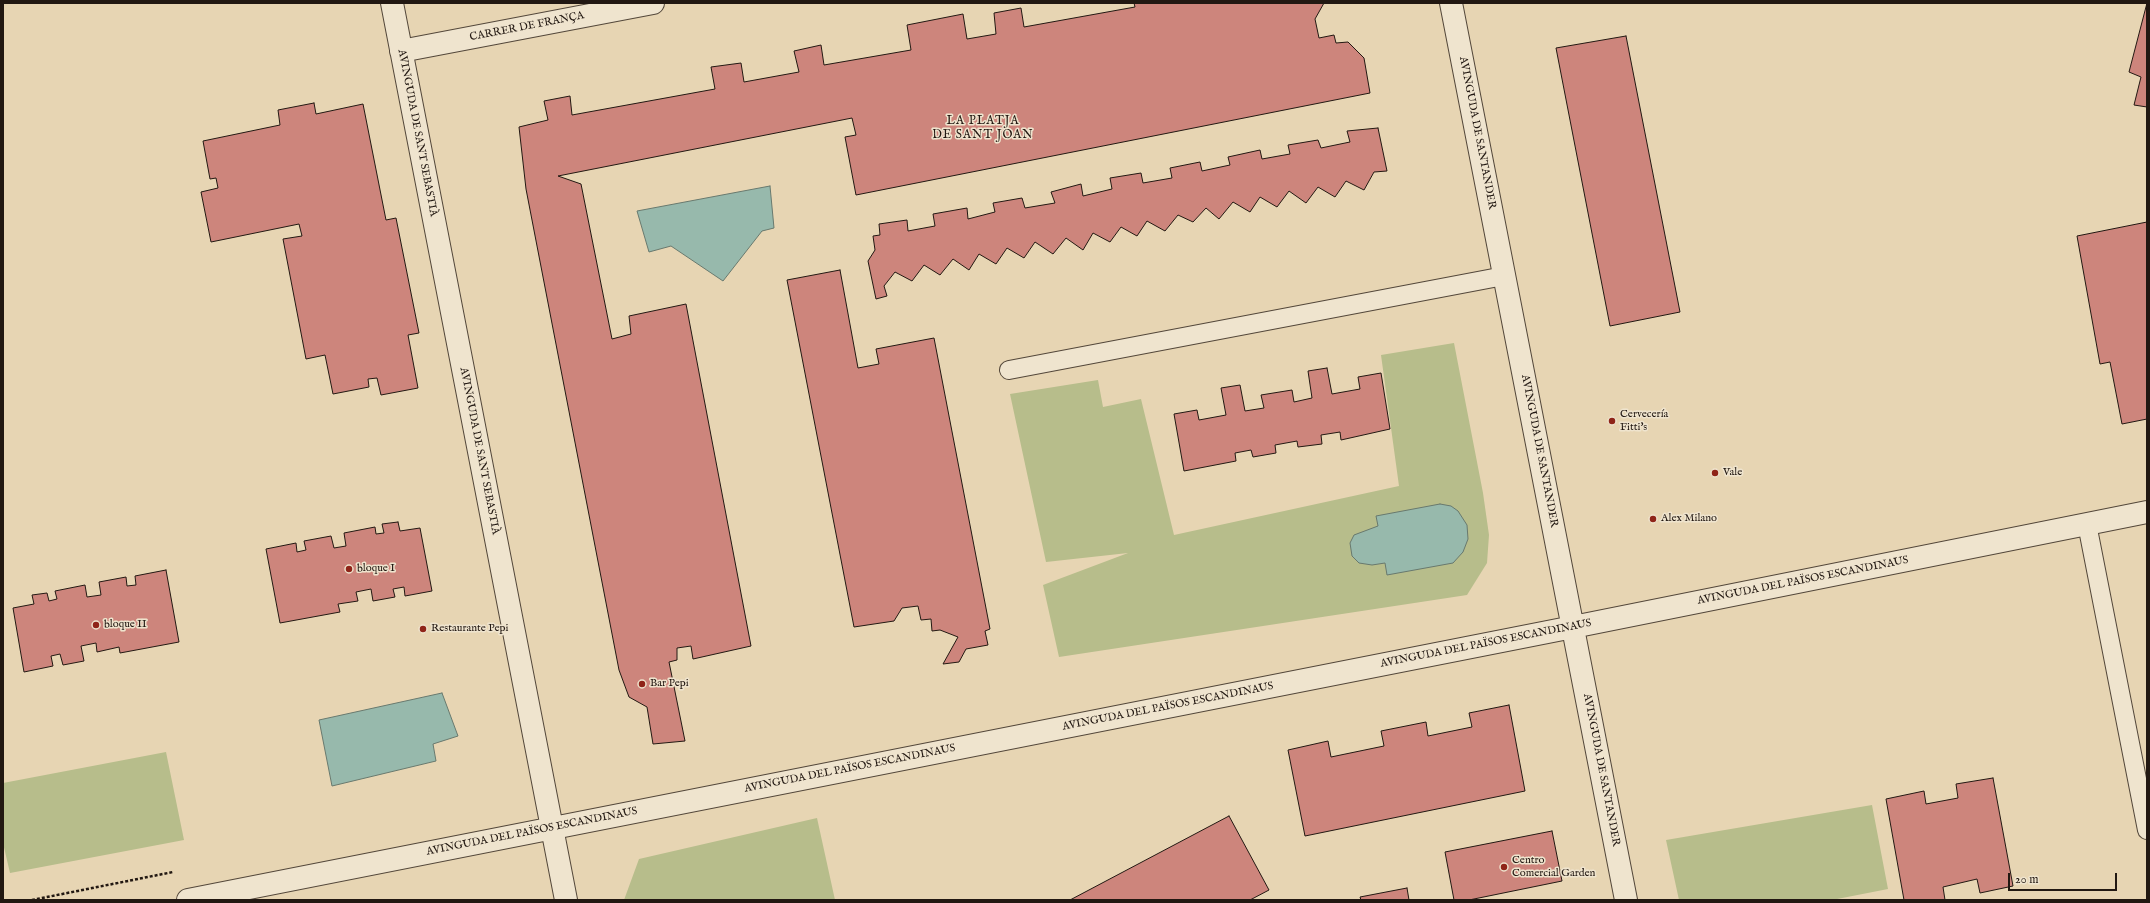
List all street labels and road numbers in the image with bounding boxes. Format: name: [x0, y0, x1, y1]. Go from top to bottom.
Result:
street label: CARRER DE FRANÇA: [469, 9, 585, 45]
street label: AVINGUDA DE SANT SEBASTIÀ: [394, 48, 440, 218]
street label: AVINGUDA DE SANTANDER: [1456, 56, 1498, 210]
street label: AVINGUDA DE SANT SEBASTIÀ: [456, 366, 502, 536]
street label: AVINGUDA DE SANTANDER: [1518, 374, 1560, 528]
street label: AVINGUDA DEL PAÏSOS ESCANDINAUS: [1696, 554, 1910, 608]
street label: AVINGUDA DEL PAÏSOS ESCANDINAUS: [1379, 617, 1593, 671]
street label: AVINGUDA DEL PAÏSOS ESCANDINAUS: [1061, 680, 1275, 734]
street label: AVINGUDA DE SANTANDER: [1580, 693, 1622, 847]
street label: AVINGUDA DEL PAÏSOS ESCANDINAUS: [743, 742, 957, 796]
street label: AVINGUDA DEL PAÏSOS ESCANDINAUS: [425, 805, 639, 859]

